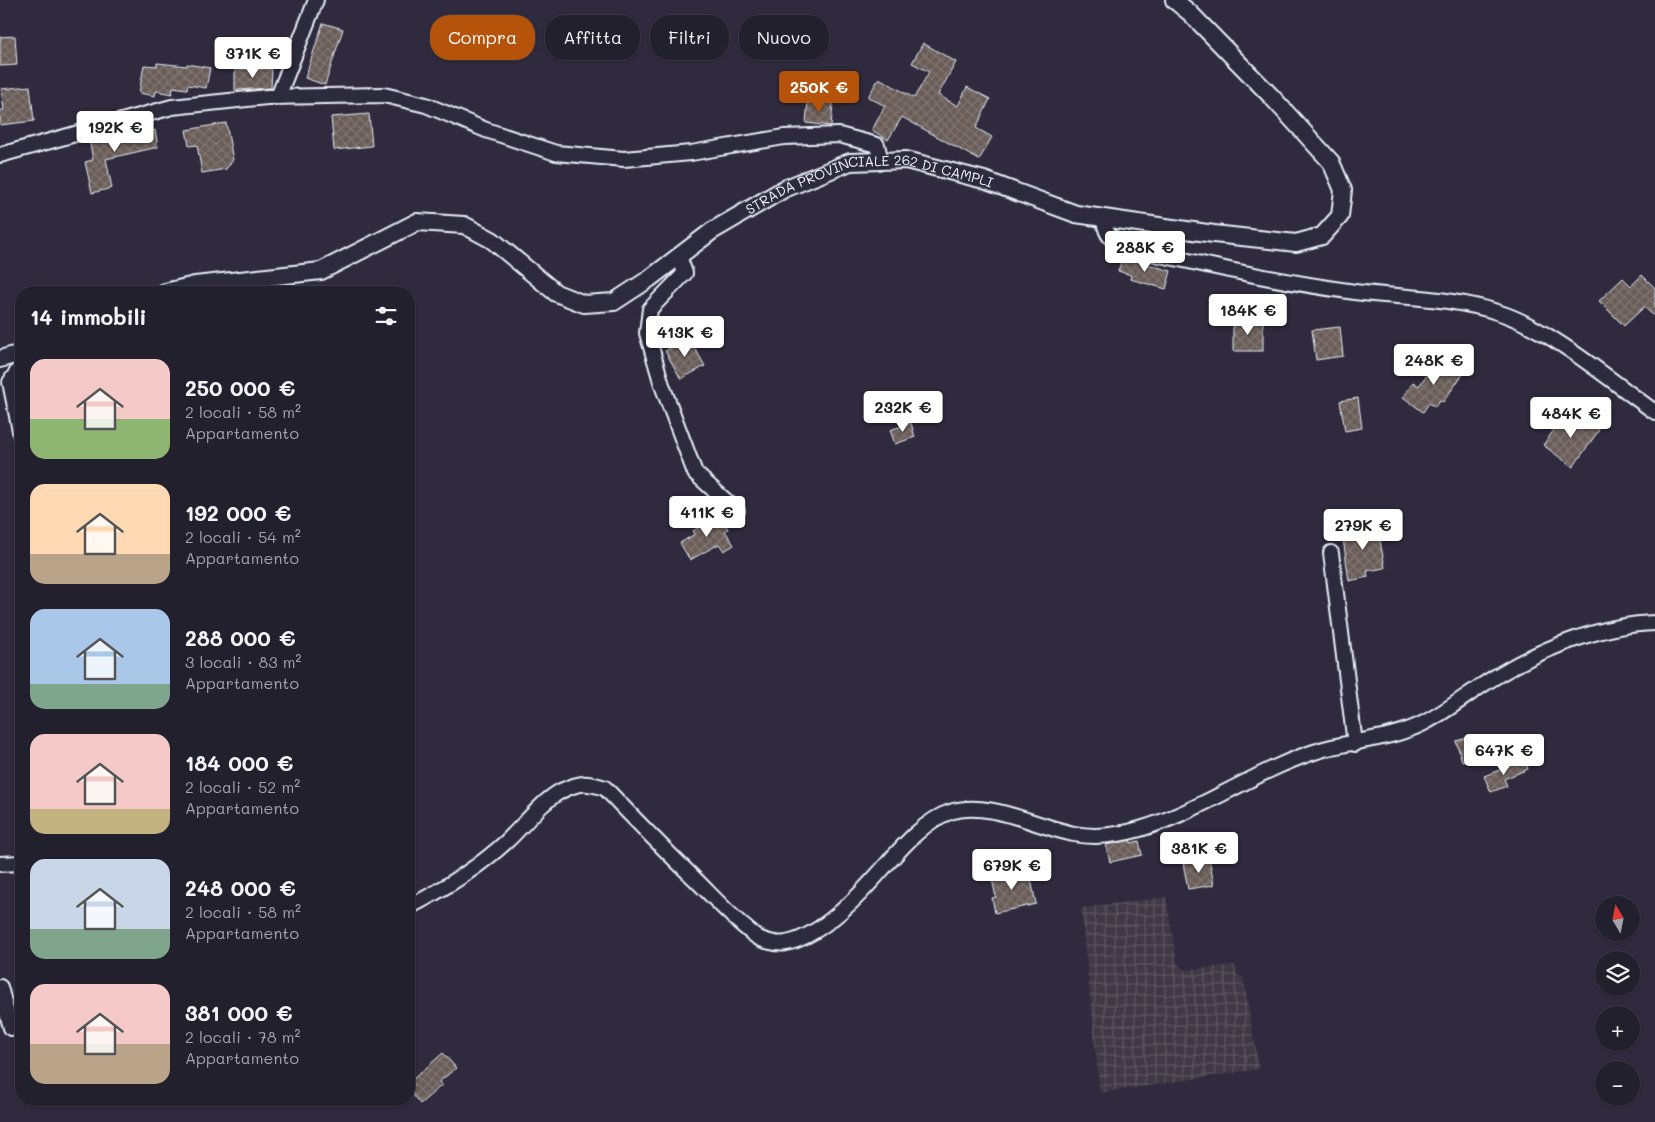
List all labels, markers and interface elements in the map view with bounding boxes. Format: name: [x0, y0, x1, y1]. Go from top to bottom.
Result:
chip: Compra: [430, 15, 535, 60]
chip: Affitta: [545, 15, 640, 60]
chip: Filtri: [650, 15, 729, 60]
chip: Nuovo: [739, 15, 829, 60]
pin: 371K €: [212, 36, 294, 79]
text: 371K €: [226, 42, 280, 63]
pin: 250K €: [778, 70, 860, 113]
text: 250K €: [790, 76, 848, 97]
pin: 192K €: [74, 110, 156, 153]
text: 192K €: [88, 116, 142, 137]
street label: STRADA PROVINCIALE 262 DI CAMPLI: [742, 150, 996, 218]
pin: 288K €: [1104, 230, 1186, 273]
text: 288K €: [1116, 236, 1174, 257]
pin: 184K €: [1207, 294, 1289, 336]
text: 184K €: [1220, 299, 1276, 320]
icon: filters: [372, 302, 400, 330]
text: 14 immobili: [30, 303, 147, 330]
pin: 413K €: [644, 316, 726, 358]
text: 413K €: [657, 321, 713, 342]
pin: 248K €: [1393, 344, 1475, 386]
text: 248K €: [1405, 349, 1463, 370]
text: 250 000 €: [185, 374, 295, 401]
icon: home: [70, 379, 130, 439]
pin: 232K €: [862, 390, 944, 433]
text: 232K €: [875, 396, 931, 417]
pin: 484K €: [1530, 396, 1612, 439]
text: 2 locali · 58 m²: [185, 401, 301, 422]
text: 484K €: [1541, 402, 1601, 423]
text: Appartamento: [185, 422, 299, 443]
pin: 411K €: [666, 496, 748, 538]
text: 192 000 €: [185, 499, 291, 526]
text: 411K €: [680, 501, 734, 522]
icon: home: [70, 504, 130, 564]
pin: 279K €: [1322, 508, 1404, 551]
text: 279K €: [1335, 514, 1391, 535]
text: 2 locali · 54 m²: [185, 526, 301, 547]
text: Appartamento: [185, 547, 299, 568]
text: 288 000 €: [185, 624, 295, 651]
icon: home: [70, 629, 130, 689]
text: 3 locali · 83 m²: [185, 651, 301, 672]
text: Appartamento: [185, 672, 299, 693]
pin: 647K €: [1463, 734, 1545, 776]
text: 647K €: [1475, 739, 1533, 760]
text: 184 000 €: [185, 749, 293, 776]
icon: home: [70, 754, 130, 814]
text: 2 locali · 52 m²: [185, 776, 300, 797]
text: Appartamento: [185, 797, 299, 818]
pin: 381K €: [1158, 832, 1240, 874]
text: 381K €: [1171, 837, 1227, 858]
pin: 679K €: [971, 848, 1053, 891]
text: 679K €: [983, 854, 1041, 875]
text: 248 000 €: [185, 874, 296, 901]
icon: home: [70, 879, 130, 939]
north arrow: [1595, 896, 1640, 941]
map controls: [1595, 896, 1640, 1106]
text: 2 locali · 58 m²: [185, 901, 301, 922]
text: Appartamento: [185, 922, 299, 943]
button: layers: [1595, 951, 1640, 996]
text: 381 000 €: [185, 999, 293, 1026]
icon: home: [70, 1004, 130, 1064]
button: +: [1595, 1006, 1640, 1051]
text: 2 locali · 78 m²: [185, 1026, 301, 1047]
text: Appartamento: [185, 1047, 299, 1068]
button: −: [1595, 1061, 1640, 1106]

